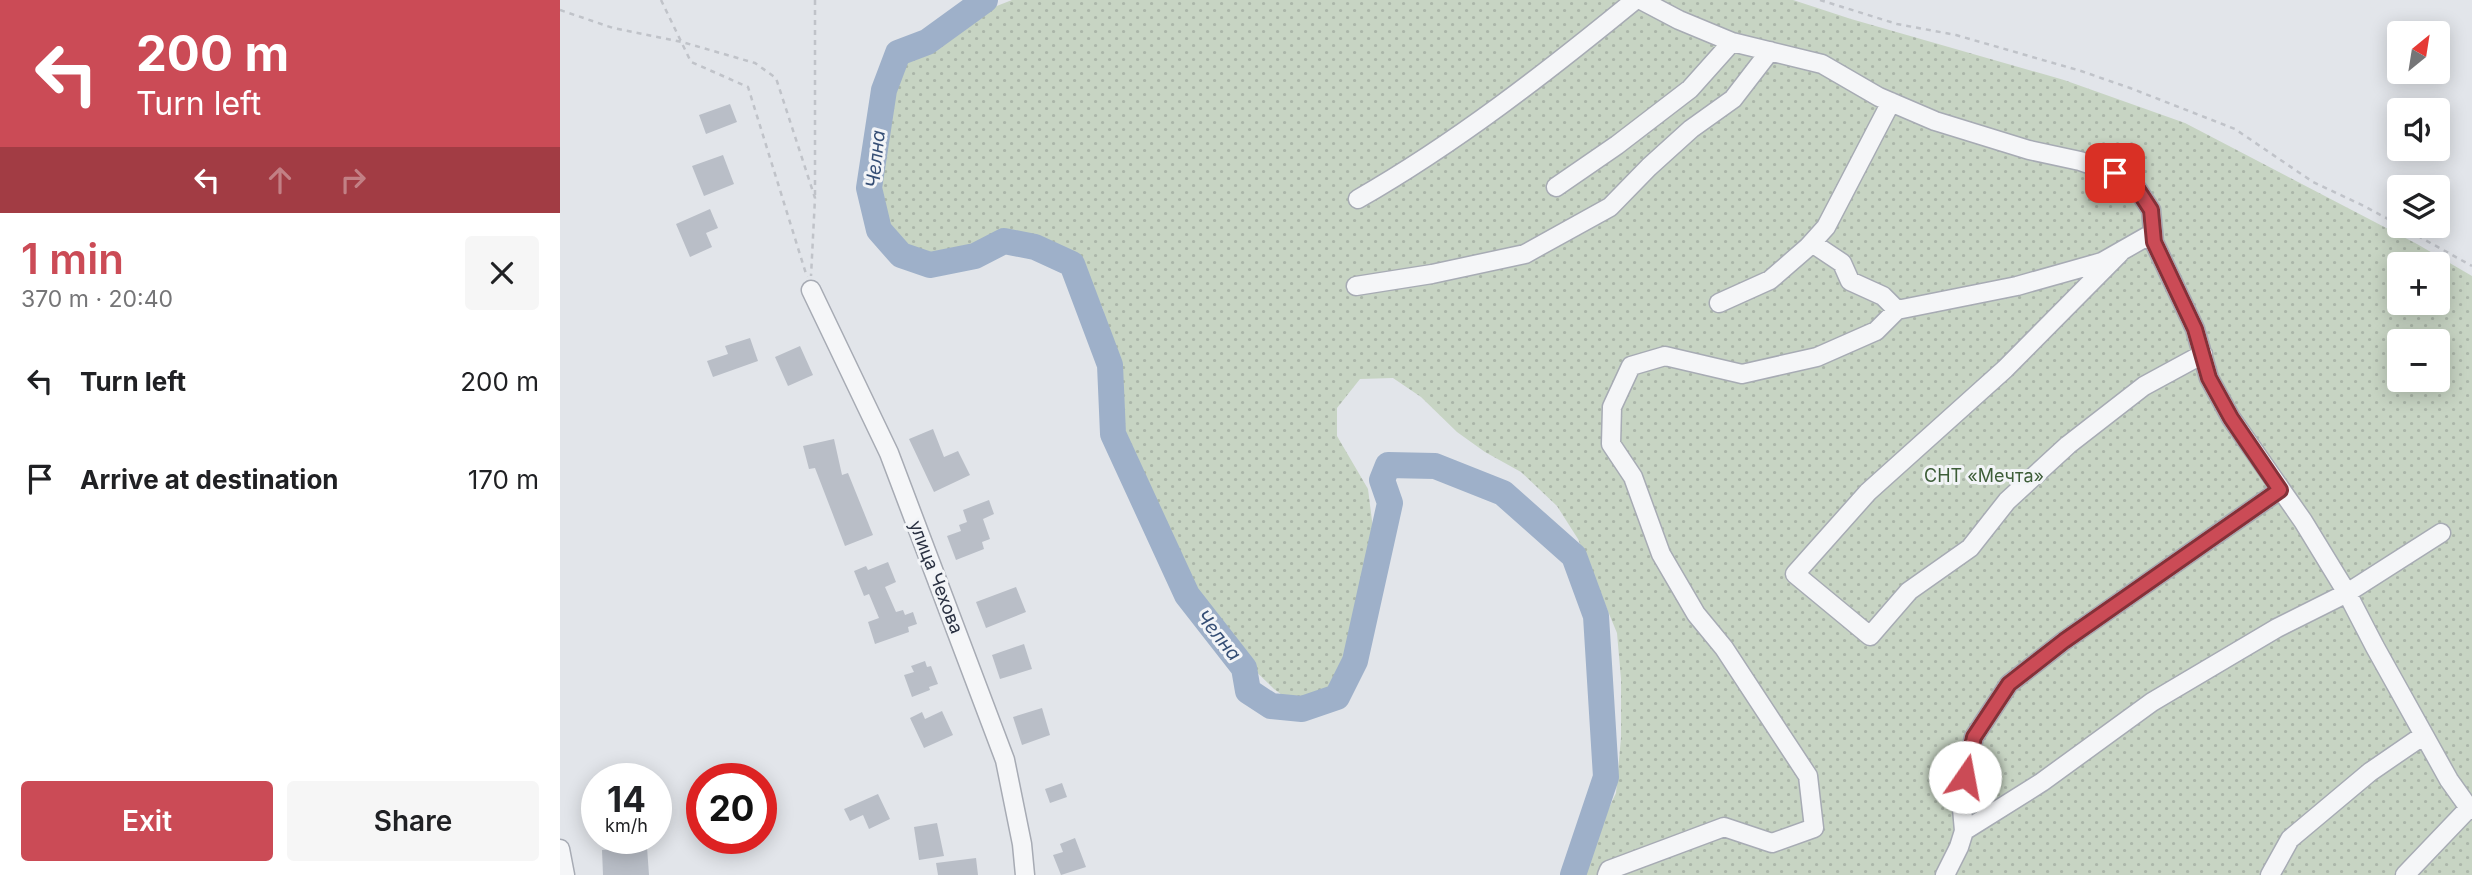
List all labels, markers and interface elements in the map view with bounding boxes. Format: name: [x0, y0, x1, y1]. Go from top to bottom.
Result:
north arrow: [2387, 21, 2450, 84]
map controls: [2387, 21, 2450, 392]
text: 200 m: [136, 24, 289, 83]
icon: left: [21, 28, 112, 119]
text: Turn left: [136, 84, 261, 123]
button: sound: [2387, 98, 2450, 161]
water label: Челна: [861, 129, 890, 189]
pin: [2085, 143, 2145, 203]
icon: arrive: [2096, 154, 2134, 192]
icon: left: [188, 161, 226, 199]
icon: ahead: [261, 161, 299, 199]
icon: right: [334, 161, 372, 199]
button: layers: [2387, 175, 2450, 238]
text: 1 min: [21, 233, 124, 284]
button: close: [465, 236, 539, 310]
button: +: [2387, 252, 2450, 315]
text: 370 m · 20:40: [21, 285, 173, 313]
button: −: [2387, 329, 2450, 392]
icon: left: [21, 362, 59, 400]
text: Turn left: [80, 366, 186, 397]
text: 200 m: [460, 366, 539, 397]
icon: arrive: [21, 460, 59, 498]
text: Arrive at destination: [80, 464, 339, 495]
text: 170 m: [468, 464, 539, 495]
park label: СНТ «Мечта»: [1924, 465, 2044, 486]
street label: улица Чехова: [905, 517, 968, 636]
water label: Челна: [1191, 606, 1246, 665]
position arrow: [1928, 740, 2002, 814]
speed limit sign: 20: [686, 763, 777, 854]
text: 14: [607, 778, 646, 820]
button: Exit: [21, 781, 273, 861]
button: Share: [287, 781, 539, 861]
text: km/h: [605, 815, 648, 836]

